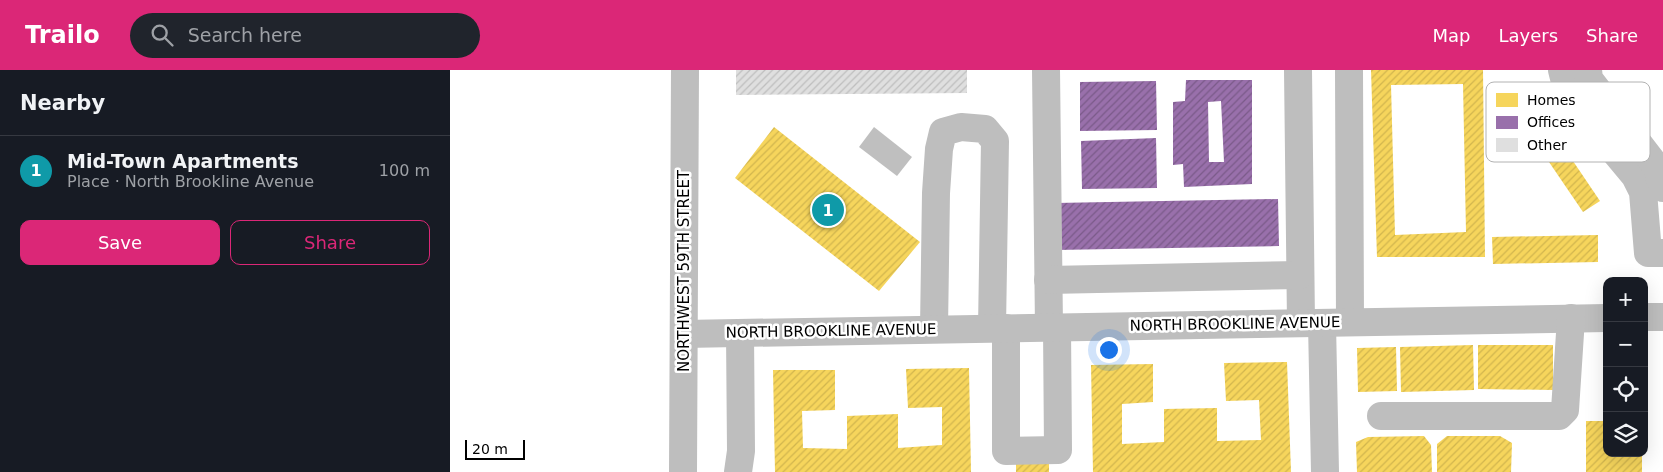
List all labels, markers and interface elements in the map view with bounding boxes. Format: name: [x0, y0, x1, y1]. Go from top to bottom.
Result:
search box: [130, 13, 480, 58]
text: Trailo: [25, 21, 100, 49]
icon: search: [148, 21, 176, 49]
text: Search here: [188, 24, 302, 46]
text: Map: [1432, 25, 1470, 46]
text: Layers: [1498, 25, 1558, 46]
text: Share: [1586, 25, 1638, 46]
legend: [1486, 82, 1650, 162]
text: Nearby: [20, 91, 105, 115]
text: Homes: [1527, 92, 1576, 108]
text: Offices: [1527, 114, 1575, 130]
text: Other: [1527, 137, 1567, 153]
text: Mid-Town Apartments: [67, 150, 298, 172]
text: 1: [30, 161, 42, 180]
text: 100 m: [379, 161, 430, 180]
street label: NORTHWEST 59TH STREET: [675, 169, 693, 372]
text: Place · North Brookline Avenue: [67, 172, 314, 191]
pin: 1: [812, 191, 844, 229]
button: Save: [20, 220, 220, 265]
button: Share: [230, 220, 430, 265]
map controls: [1603, 277, 1648, 457]
button: +: [1603, 277, 1648, 322]
street label: NORTH BROOKLINE AVENUE: [1130, 313, 1340, 335]
street label: NORTH BROOKLINE AVENUE: [726, 320, 936, 342]
button: −: [1603, 322, 1648, 367]
your location: [1096, 337, 1122, 363]
button: locate: [1603, 367, 1648, 412]
button: layers: [1603, 412, 1648, 457]
scale bar: [465, 437, 525, 460]
text: 20 m: [472, 441, 508, 457]

